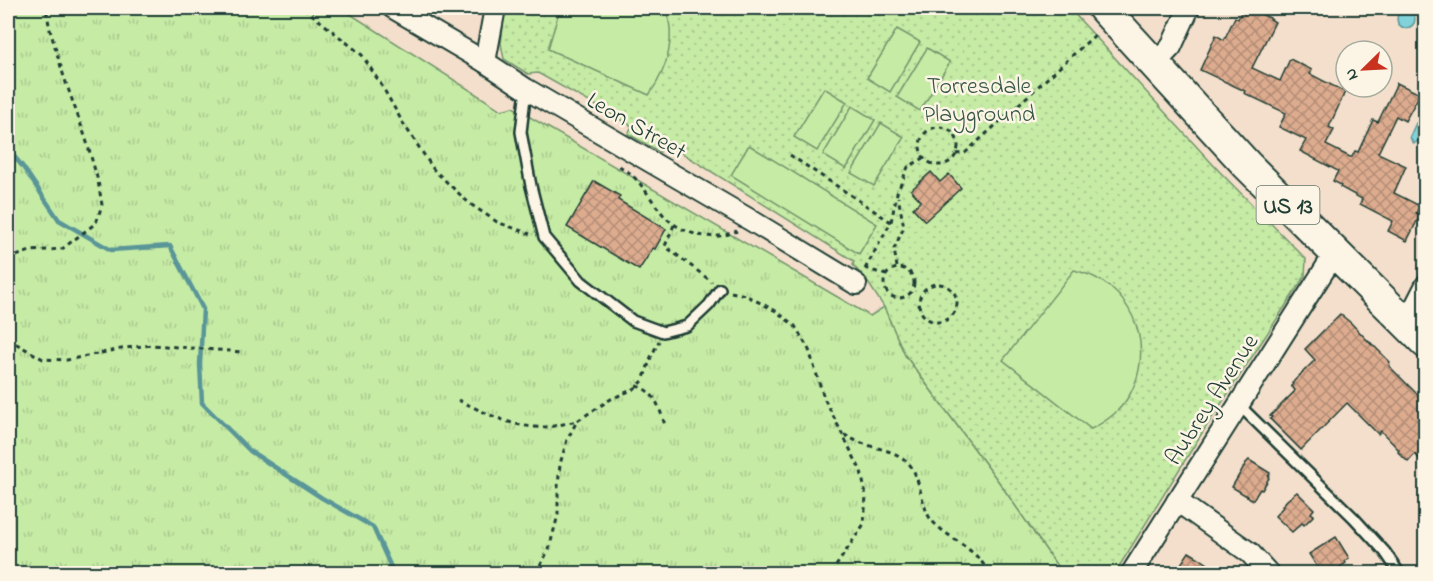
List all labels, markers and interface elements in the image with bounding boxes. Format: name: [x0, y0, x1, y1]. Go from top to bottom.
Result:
north arrow: [1334, 39, 1394, 99]
text: N: [1339, 64, 1365, 84]
park label: Torresdale Playground: [923, 70, 1036, 134]
street label: Leon Street: [579, 84, 692, 170]
road number: US 13: [1256, 186, 1320, 224]
street label: Aubrey Avenue: [1157, 328, 1270, 474]

